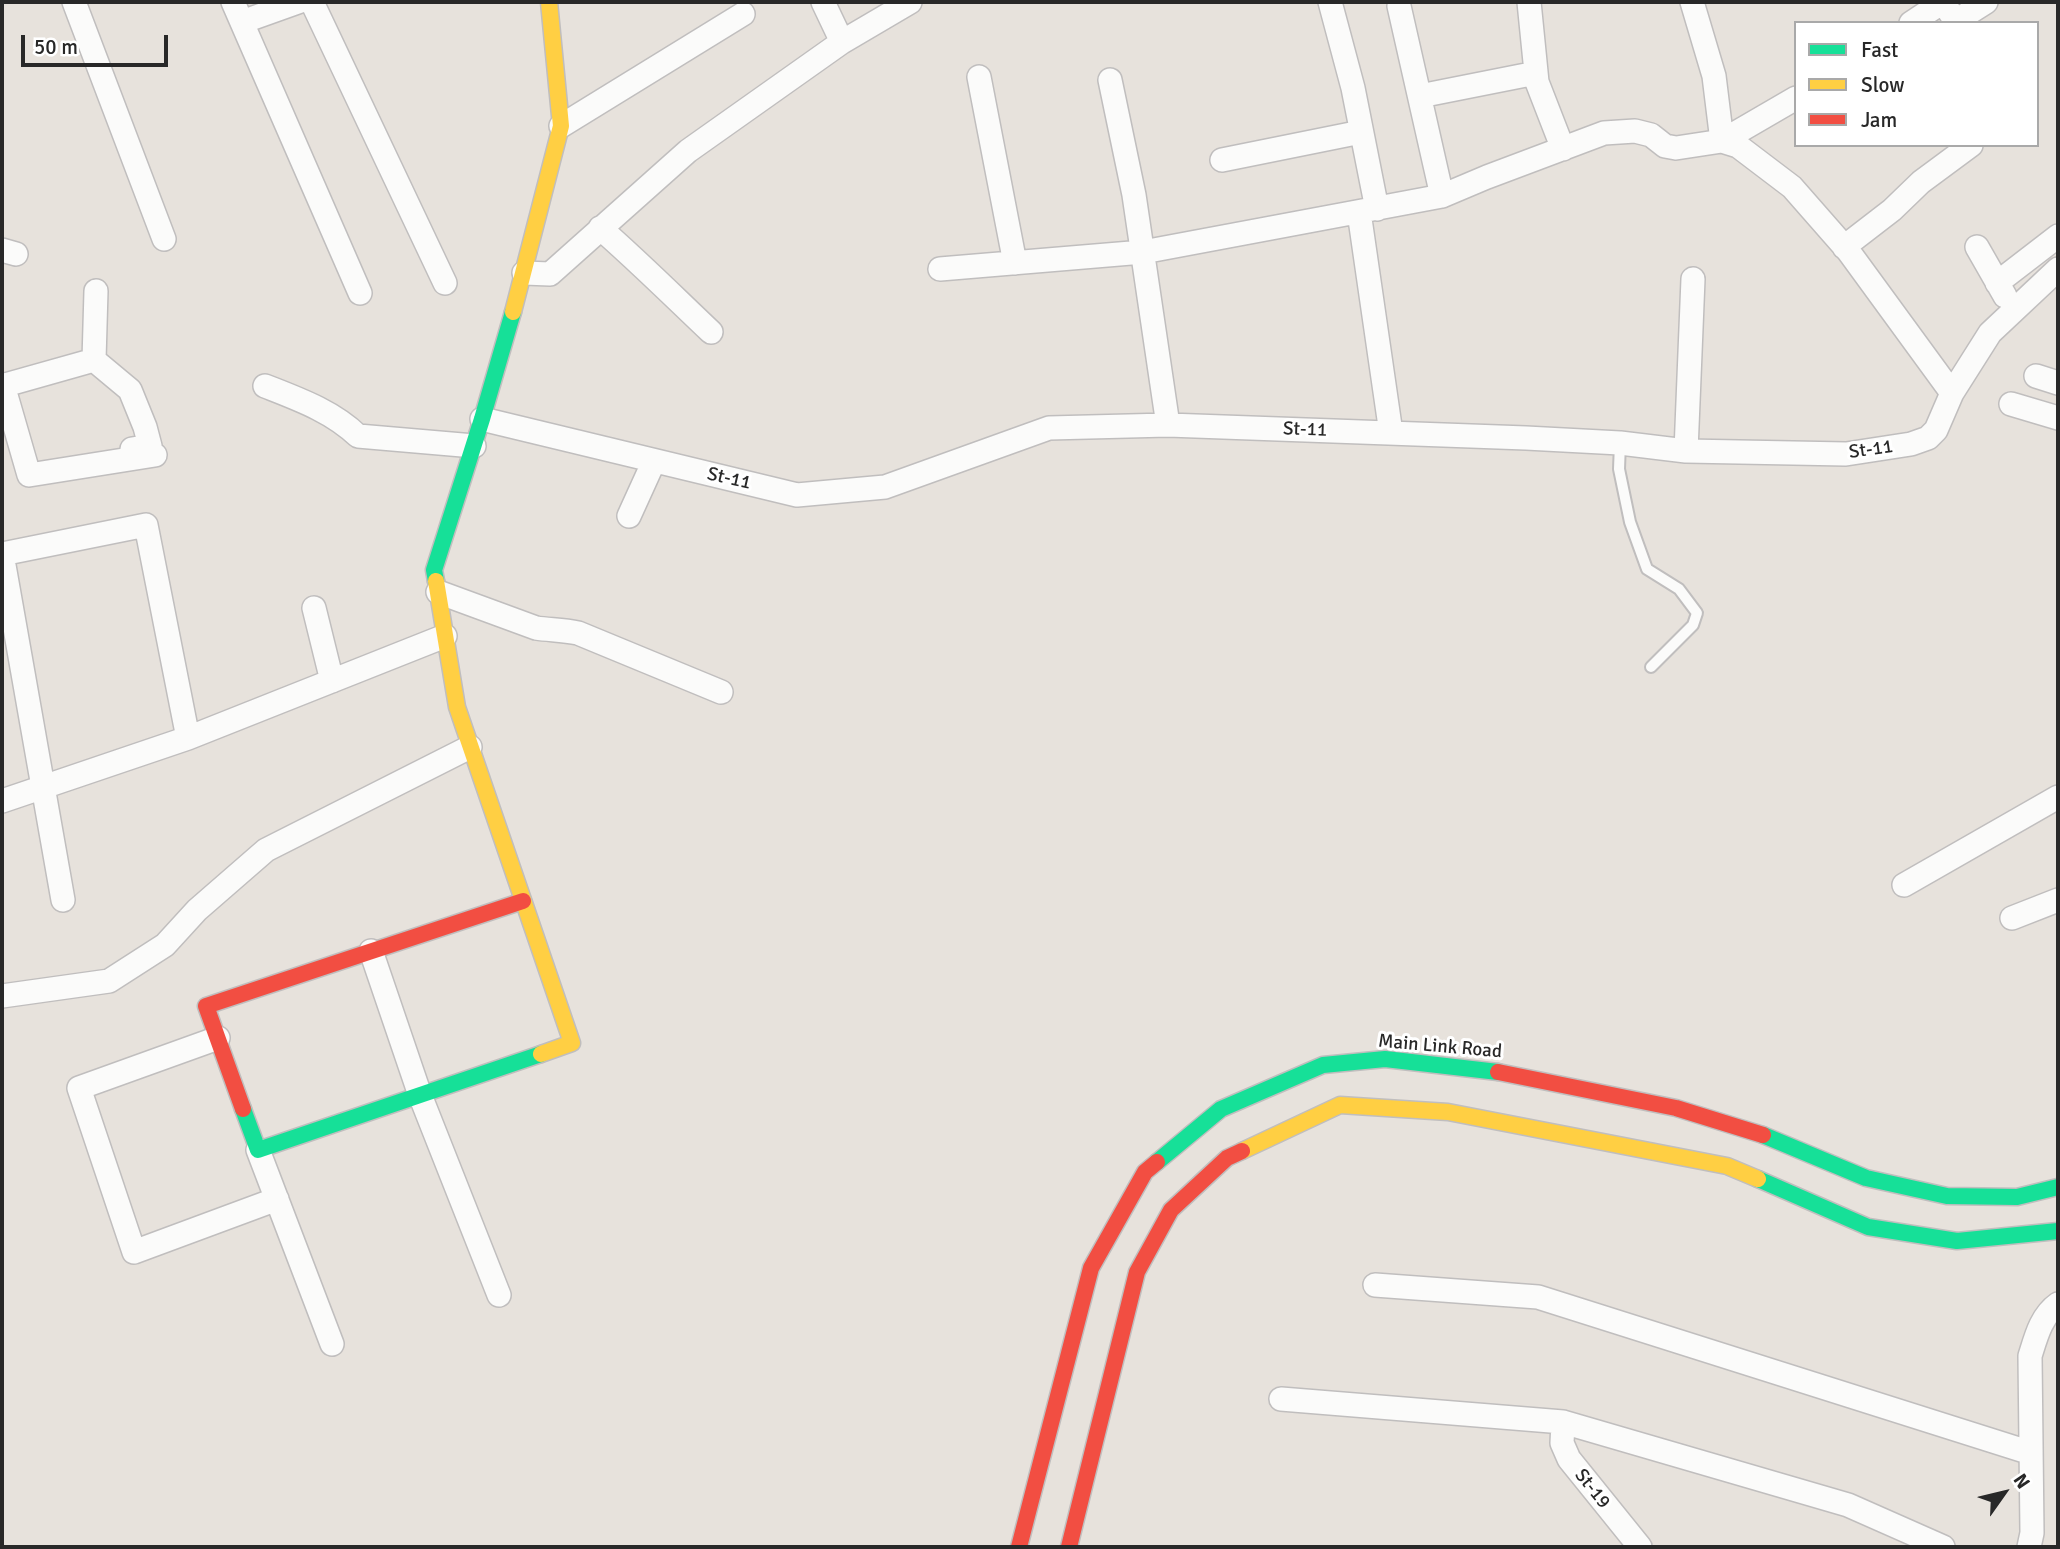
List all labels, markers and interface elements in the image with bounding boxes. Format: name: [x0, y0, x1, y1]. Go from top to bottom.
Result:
scale bar: [24, 21, 172, 65]
legend: [1794, 21, 2039, 147]
text: 50 m: [34, 34, 78, 60]
text: Fast: [1861, 37, 1898, 63]
text: Slow: [1861, 72, 1905, 98]
text: Jam: [1861, 107, 1897, 133]
street label: St-11: [1282, 418, 1328, 442]
street label: St-11: [1847, 436, 1895, 464]
street label: St-11: [705, 463, 753, 495]
street label: Main Link Road: [1377, 1030, 1503, 1064]
north arrow: [1969, 1458, 2039, 1528]
street label: St-19: [1569, 1465, 1615, 1513]
text: N: [2008, 1469, 2035, 1493]

